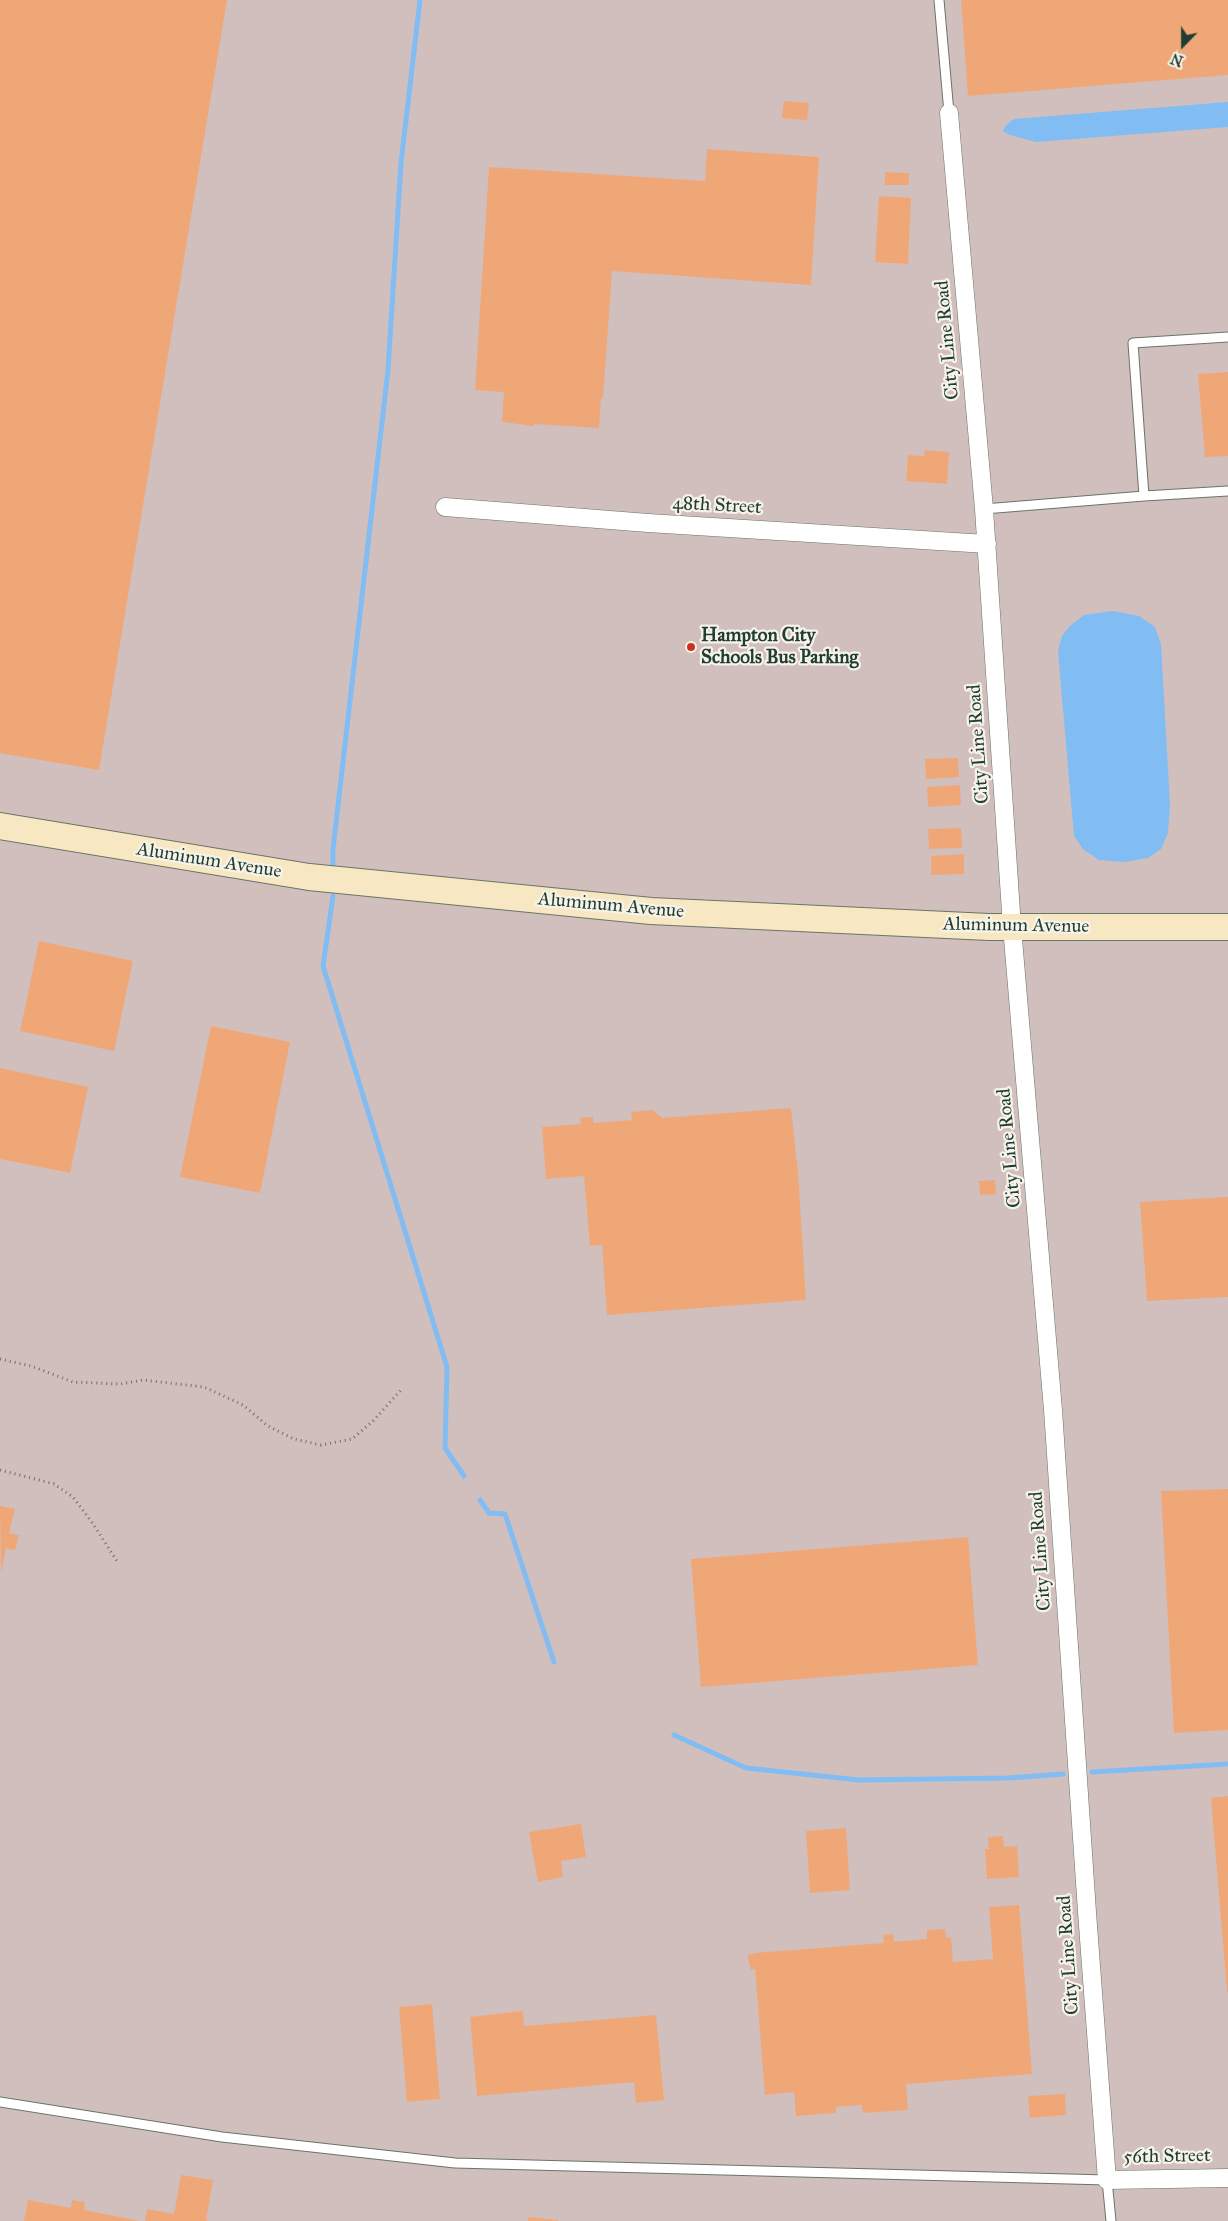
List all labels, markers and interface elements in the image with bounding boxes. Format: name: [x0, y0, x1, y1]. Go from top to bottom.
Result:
north arrow: [1158, 20, 1208, 70]
text: N: [1169, 49, 1186, 69]
street label: City Line Road: [931, 279, 965, 401]
street label: 48th Street: [672, 492, 762, 520]
place label: Hampton City Schools Bus Parking: [701, 625, 858, 669]
marker: Hampton City Schools Bus Parking: [685, 641, 697, 653]
street label: City Line Road: [963, 683, 995, 805]
street label: Aluminum Avenue: [135, 838, 283, 884]
street label: Aluminum Avenue: [537, 888, 685, 924]
street label: Aluminum Avenue: [943, 913, 1089, 939]
street label: City Line Road: [993, 1087, 1027, 1209]
street label: City Line Road: [1025, 1490, 1057, 1612]
street label: City Line Road: [1053, 1894, 1085, 2016]
street label: 56th Street: [1123, 2145, 1211, 2169]

